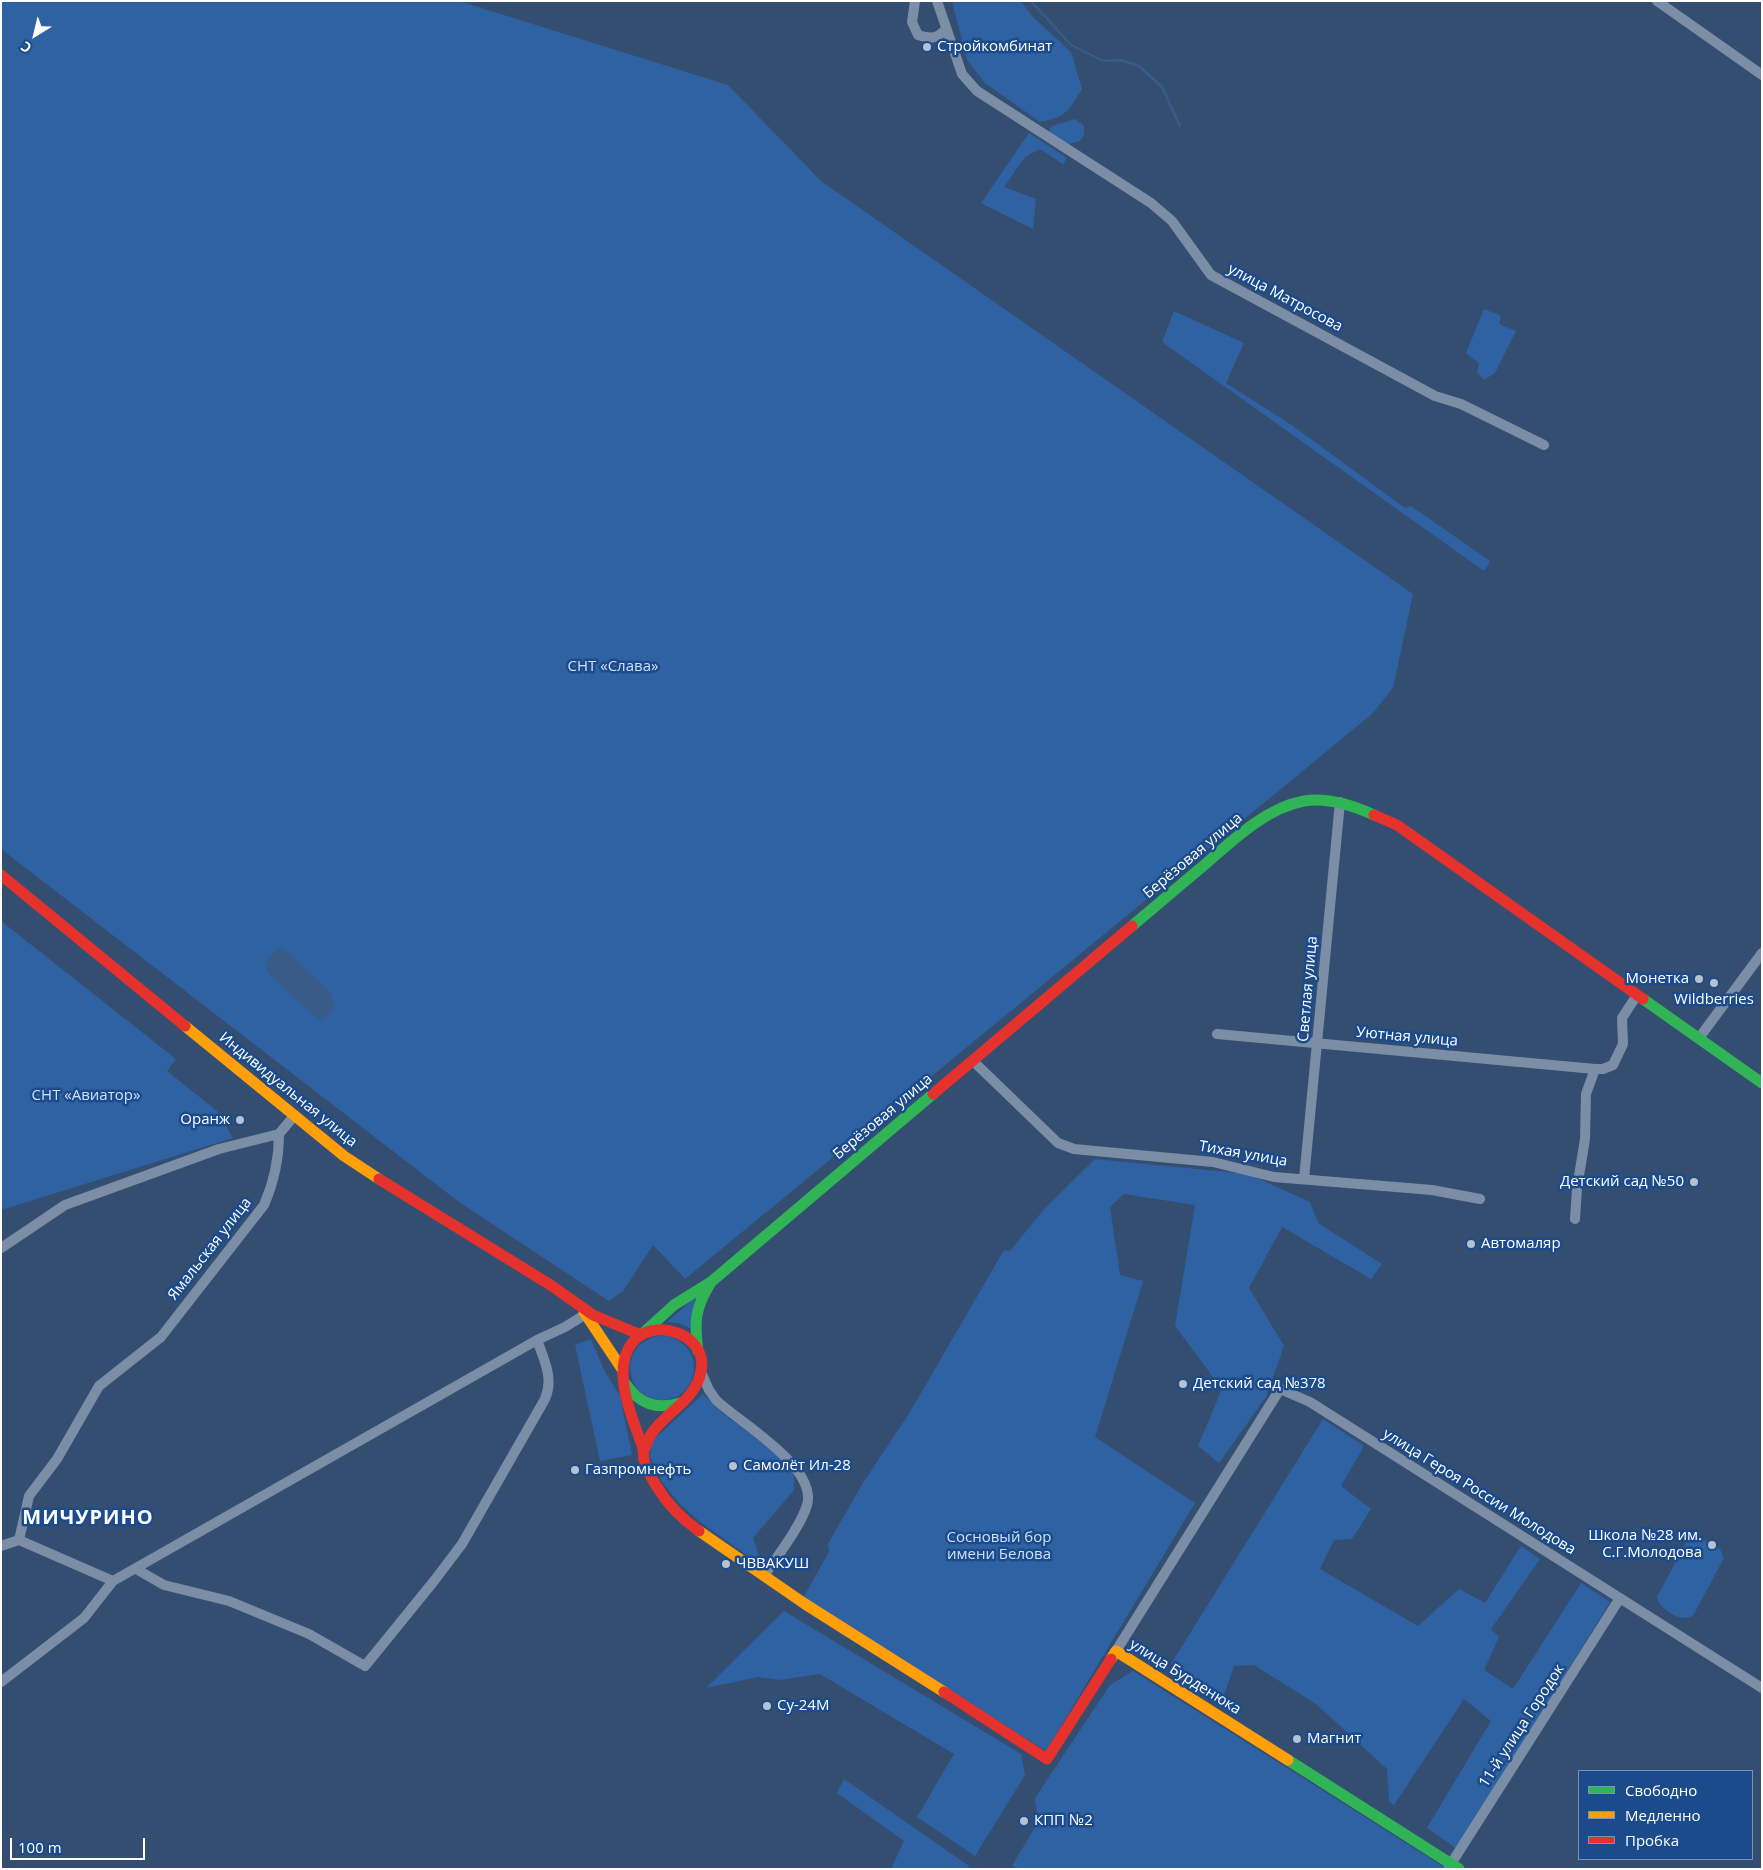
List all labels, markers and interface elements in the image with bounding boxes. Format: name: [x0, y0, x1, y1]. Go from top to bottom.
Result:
north arrow: [10, 10, 60, 60]
text: С: [17, 37, 35, 58]
place label: Стройкомбинат: [937, 38, 1052, 56]
marker: Стройкомбинат: [921, 41, 933, 53]
street label: улица Матросова: [1224, 260, 1346, 336]
park label: СНТ «Слава»: [568, 658, 658, 676]
street label: Берёзовая улица: [1140, 809, 1246, 903]
street label: Светлая улица: [1294, 935, 1322, 1043]
place label: Монетка: [1625, 970, 1689, 988]
marker: Монетка: [1693, 973, 1705, 985]
marker: Wildberries: [1708, 977, 1720, 989]
place label: Wildberries: [1674, 991, 1754, 1009]
street label: Уютная улица: [1355, 1024, 1459, 1050]
street label: Индивидуальная улица: [215, 1029, 361, 1151]
street label: Берёзовая улица: [830, 1070, 936, 1164]
park label: СНТ «Авиатор»: [32, 1087, 140, 1105]
place label: Оранж: [180, 1111, 230, 1129]
marker: Оранж: [234, 1114, 246, 1126]
street label: Тихая улица: [1197, 1137, 1289, 1171]
place label: Детский сад №50: [1560, 1173, 1684, 1191]
marker: Детский сад №50: [1688, 1176, 1700, 1188]
street label: Ямальская улица: [164, 1194, 256, 1304]
place label: Автомаляр: [1481, 1235, 1561, 1253]
marker: Автомаляр: [1465, 1238, 1477, 1250]
place label: Детский сад №378: [1193, 1375, 1326, 1393]
marker: Детский сад №378: [1177, 1378, 1189, 1390]
street label: улица Героя России Молодова: [1379, 1425, 1579, 1559]
place label: Самолёт Ил-28: [743, 1457, 851, 1475]
marker: Самолёт Ил-28: [727, 1460, 739, 1472]
place label: Газпромнефть: [585, 1461, 691, 1479]
marker: Газпромнефть: [569, 1464, 581, 1476]
district label: МИЧУРИНО: [21, 1506, 155, 1530]
place label: Школа №28 им. С.Г.Молодова: [1588, 1527, 1702, 1562]
park label: Сосновый бор имени Белова: [947, 1529, 1051, 1564]
marker: Школа №28 им. С.Г.Молодова: [1706, 1539, 1718, 1551]
place label: ЧВВАКУШ: [736, 1555, 809, 1573]
marker: ЧВВАКУШ: [720, 1558, 732, 1570]
street label: улица Бурденюка: [1126, 1635, 1244, 1719]
street label: 11-й улица Городок: [1475, 1661, 1569, 1791]
place label: Су-24М: [777, 1697, 829, 1715]
marker: Су-24М: [761, 1700, 773, 1712]
place label: Магнит: [1307, 1730, 1361, 1748]
marker: Магнит: [1291, 1733, 1303, 1745]
legend: [1578, 1770, 1753, 1860]
text: Свободно: [1625, 1780, 1697, 1800]
text: Медленно: [1625, 1805, 1701, 1825]
place label: КПП №2: [1034, 1812, 1093, 1830]
marker: КПП №2: [1018, 1815, 1030, 1827]
scale bar: [12, 1828, 148, 1860]
text: Пробка: [1625, 1830, 1679, 1850]
text: 100 m: [18, 1837, 62, 1857]

